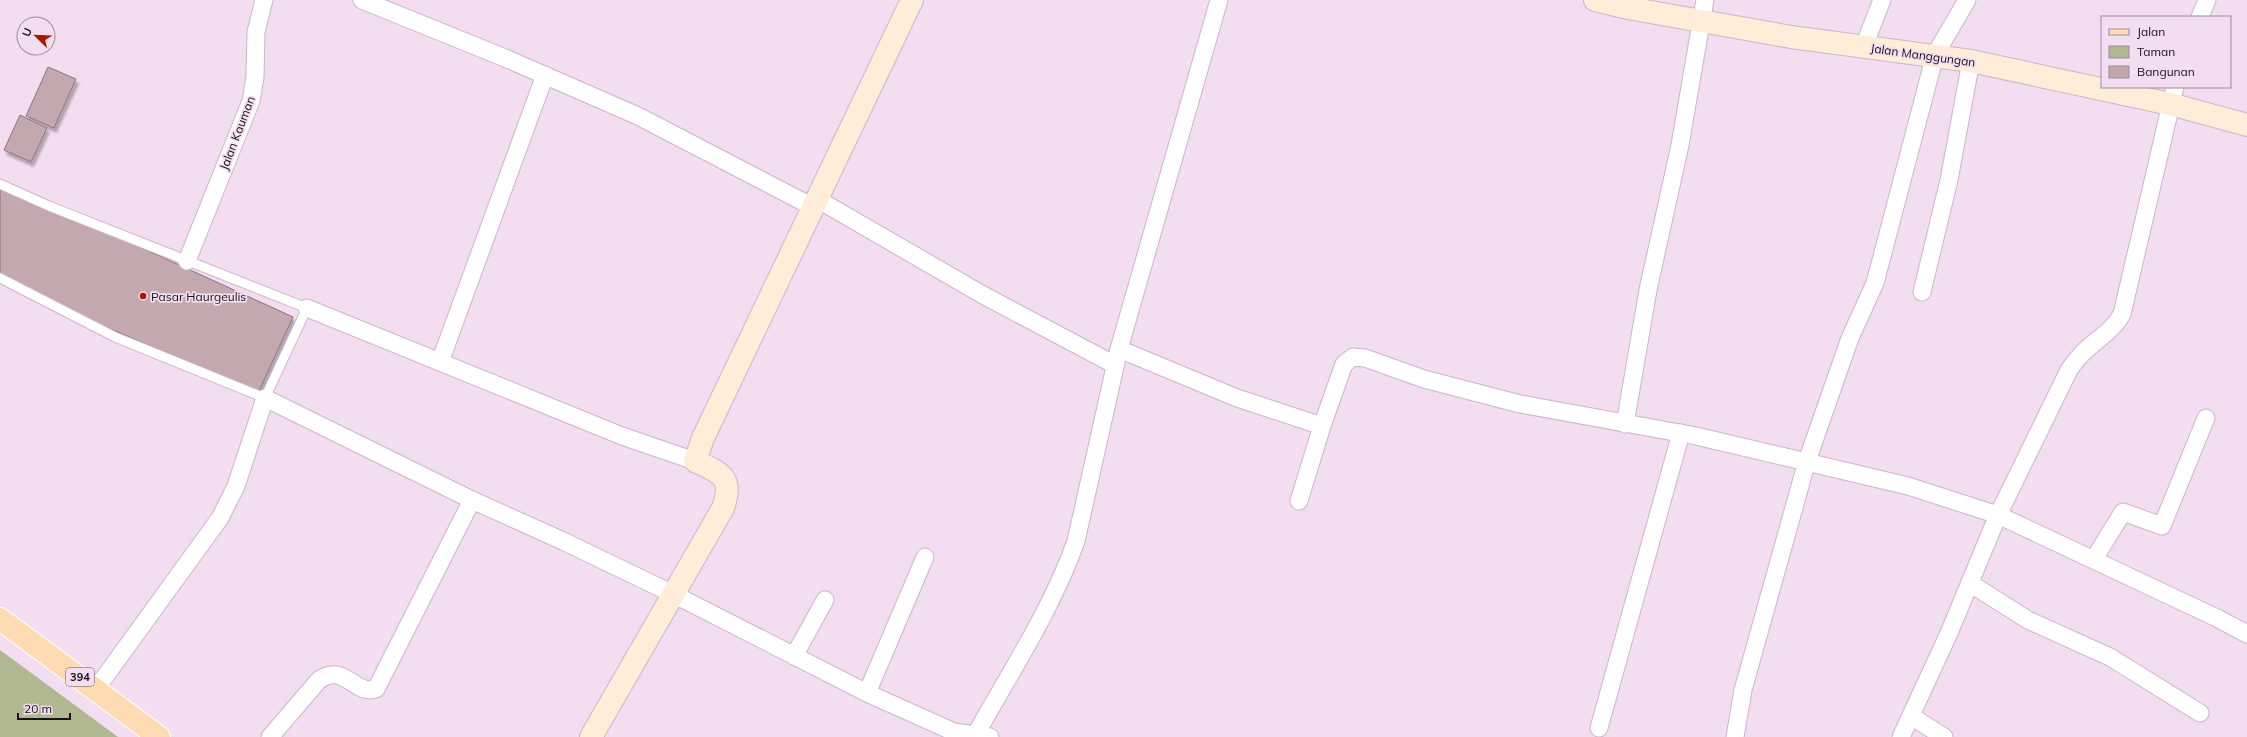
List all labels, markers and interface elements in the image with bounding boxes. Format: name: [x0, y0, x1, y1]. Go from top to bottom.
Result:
north arrow: [16, 16, 56, 56]
legend: [2101, 16, 2231, 88]
text: Jalan: [2137, 24, 2165, 39]
text: U: [19, 26, 35, 39]
street label: Jalan Manggungan: [1870, 40, 1976, 70]
text: Taman: [2137, 44, 2175, 59]
text: Bangunan: [2137, 64, 2195, 79]
street label: Jalan Kauman: [216, 94, 258, 172]
place label: Pasar Haurgeulis: [151, 289, 246, 304]
marker: Pasar Haurgeulis: [138, 291, 148, 301]
road number: 394: [66, 668, 94, 686]
scale bar: [18, 695, 70, 721]
text: 20 m: [24, 701, 52, 716]

